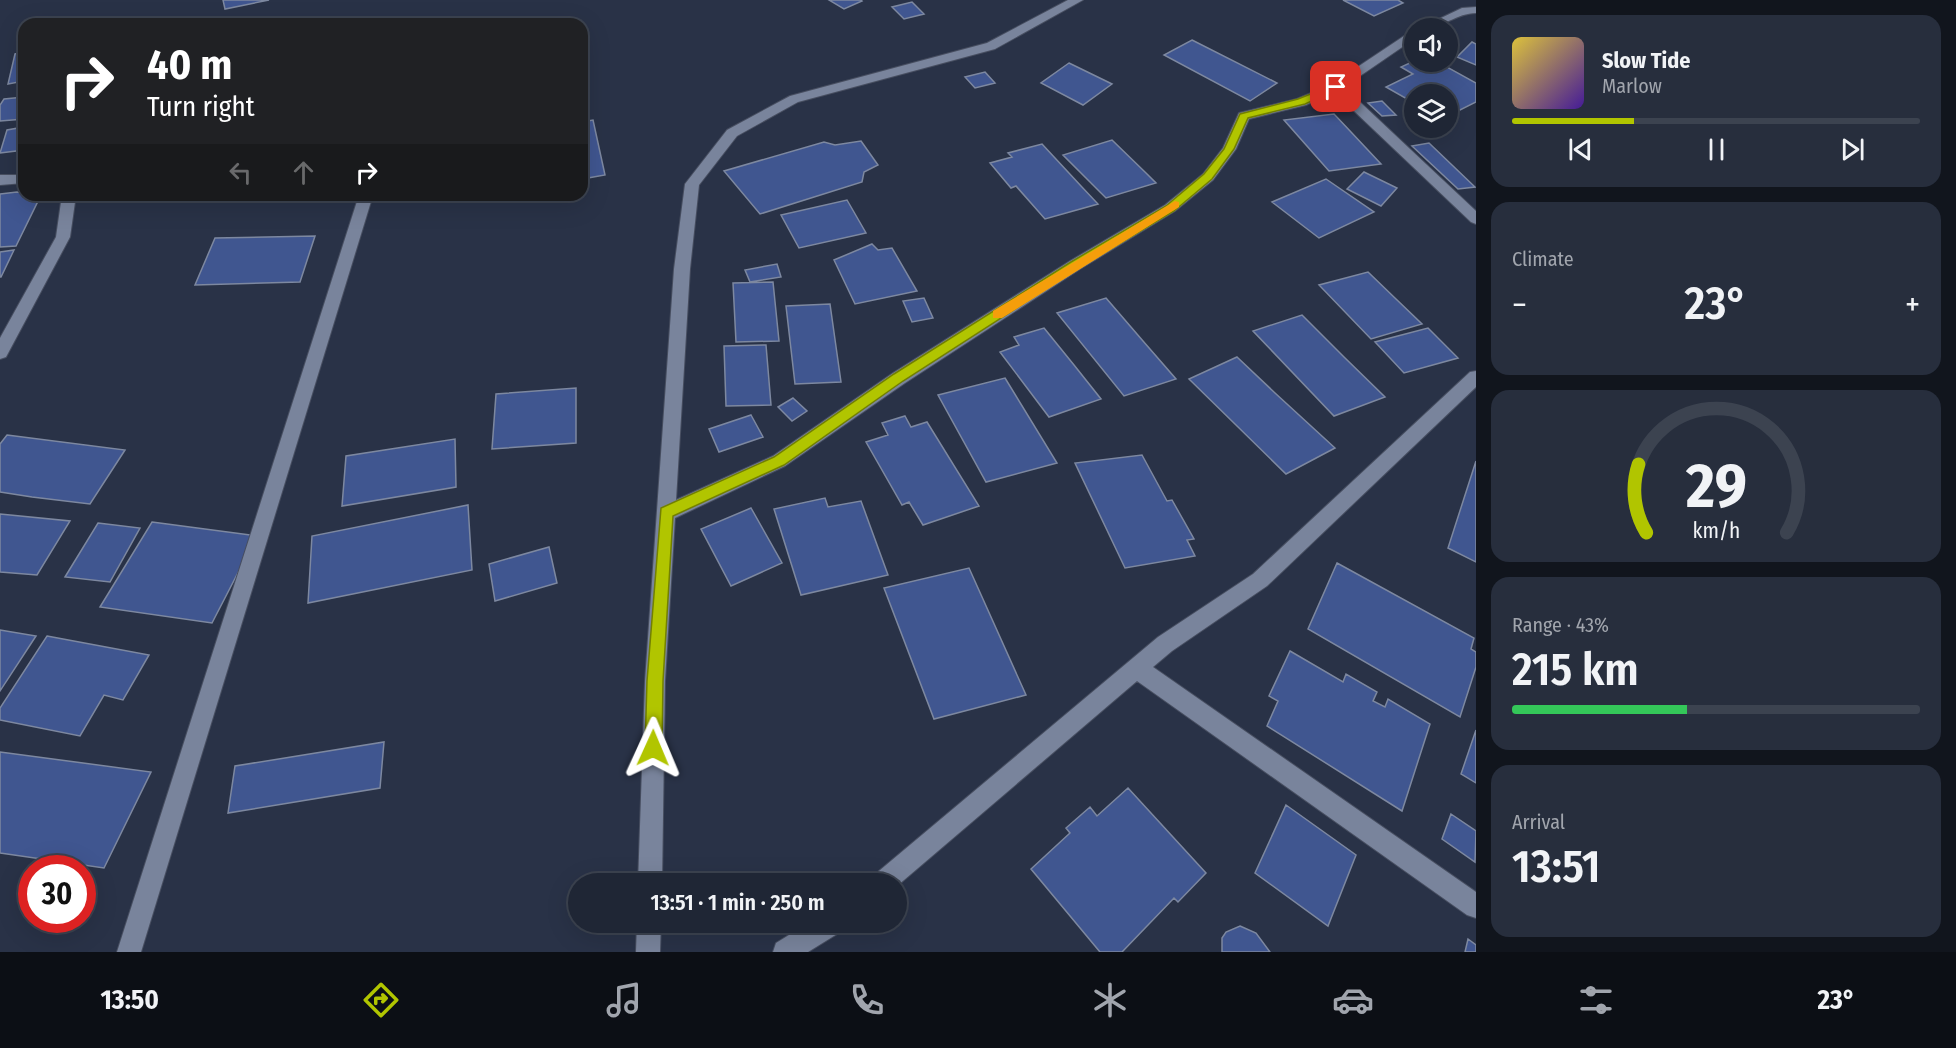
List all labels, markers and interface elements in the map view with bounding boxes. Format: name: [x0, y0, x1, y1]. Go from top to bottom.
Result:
map controls: [1404, 18, 1458, 138]
button: sound: [1404, 18, 1458, 72]
text: 40 m: [147, 40, 232, 90]
icon: right: [48, 42, 126, 120]
text: Slow Tide: [1602, 47, 1690, 74]
pin: [1310, 61, 1361, 112]
icon: arrive: [1319, 70, 1352, 103]
text: Marlow: [1602, 74, 1662, 98]
button: layers: [1404, 84, 1458, 138]
text: Turn right: [147, 91, 255, 123]
icon: previous: [1564, 133, 1597, 166]
icon: pause: [1700, 133, 1733, 166]
icon: next: [1836, 133, 1869, 166]
icon: left: [224, 156, 257, 189]
icon: ahead: [287, 156, 320, 189]
icon: right: [350, 156, 383, 189]
text: Climate: [1512, 247, 1574, 271]
text: 23°: [1685, 277, 1747, 331]
text: −: [1512, 285, 1527, 325]
text: +: [1905, 285, 1920, 325]
text: 29: [1685, 449, 1746, 524]
text: km/h: [1692, 518, 1740, 544]
text: Range · 43%: [1512, 613, 1609, 637]
text: 215 km: [1512, 643, 1639, 697]
position arrow: [621, 716, 685, 780]
text: Arrival: [1512, 810, 1565, 834]
text: 13:51: [1512, 840, 1600, 894]
speed limit sign: 30: [18, 855, 96, 933]
text: 13:51 · 1 min · 250 m: [650, 889, 825, 916]
icon: directions: [360, 979, 402, 1021]
icon: music: [603, 979, 645, 1021]
icon: phone: [846, 979, 888, 1021]
icon: climate: [1089, 979, 1131, 1021]
icon: car: [1332, 979, 1374, 1021]
icon: filters: [1575, 979, 1617, 1021]
text: 13:50: [100, 984, 159, 1016]
text: 23°: [1818, 984, 1855, 1016]

